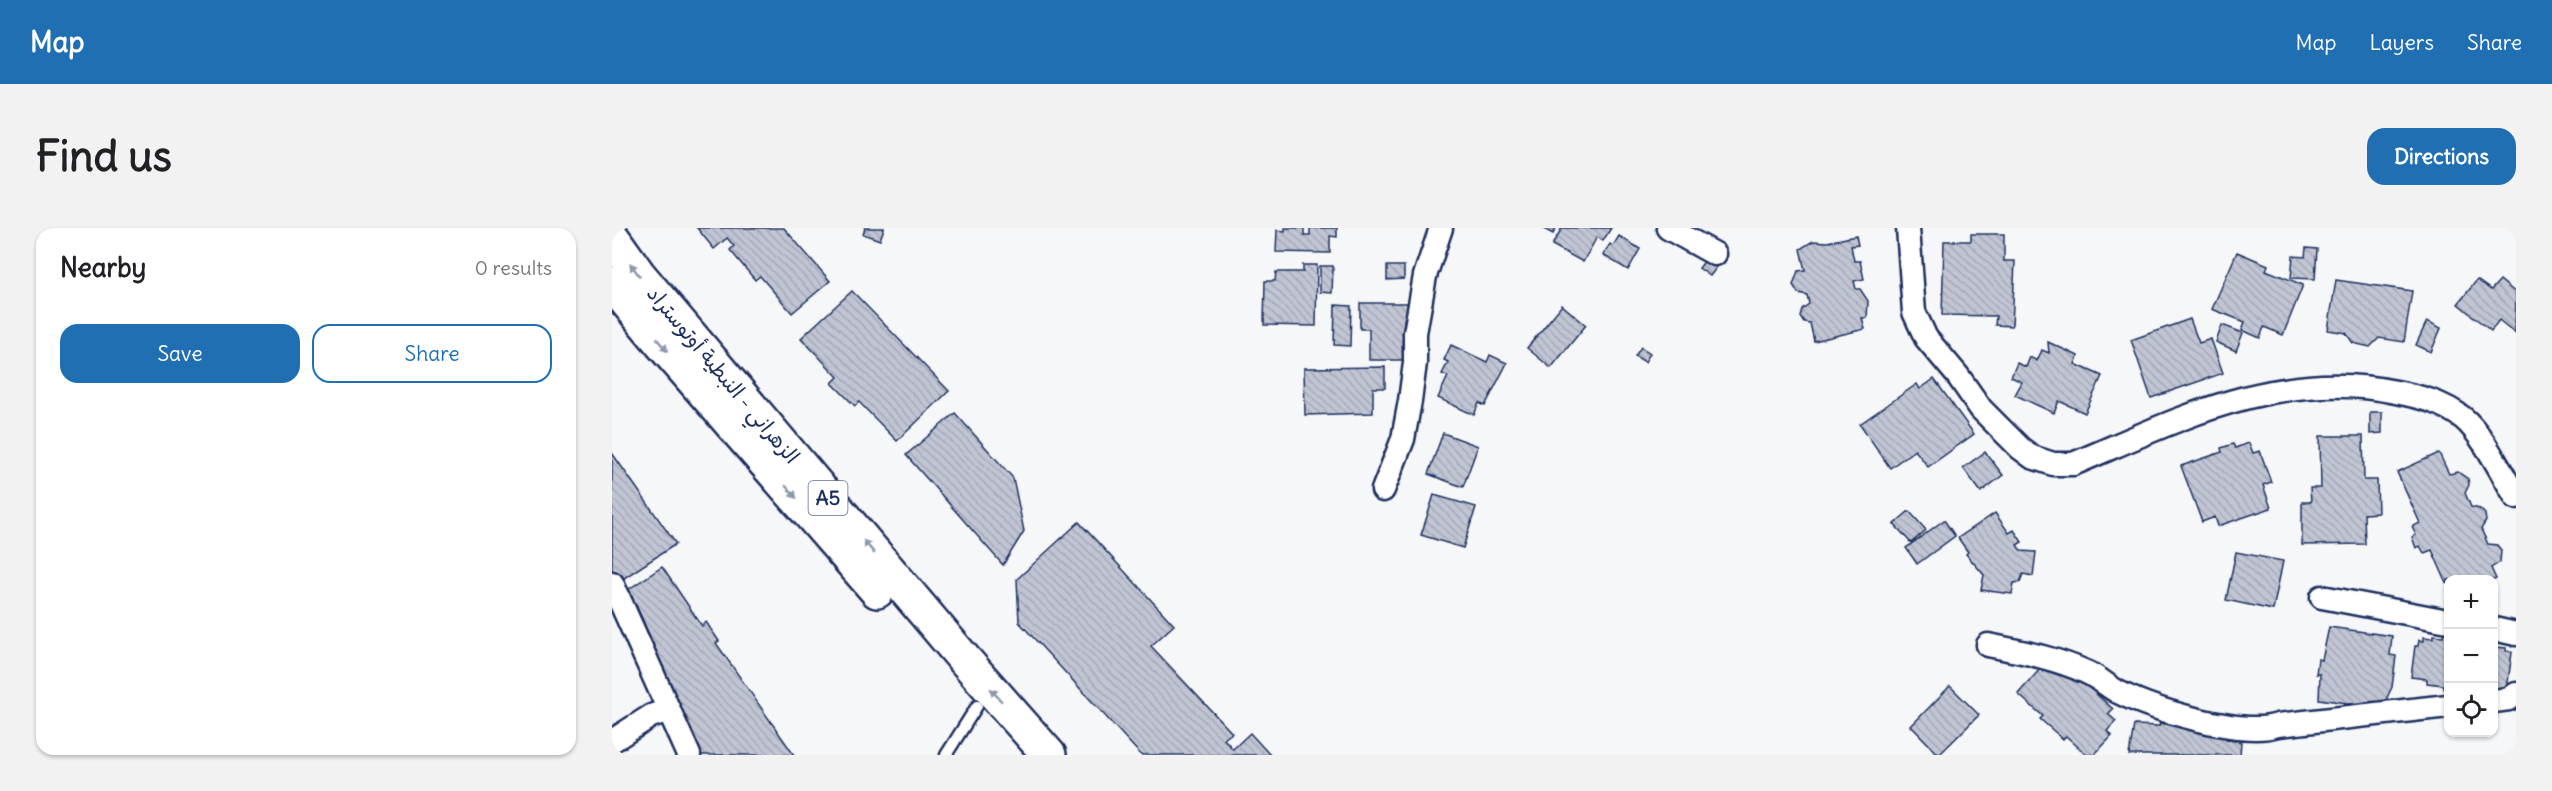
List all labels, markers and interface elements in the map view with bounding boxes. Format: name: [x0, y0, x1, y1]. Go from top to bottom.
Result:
text: Map: [30, 24, 84, 60]
text: Map: [2296, 29, 2336, 56]
text: Layers: [2369, 29, 2434, 56]
text: Share: [2467, 29, 2522, 56]
button: Directions: [2367, 128, 2516, 185]
text: Find us: [36, 130, 172, 182]
text: Nearby: [60, 251, 146, 284]
text: 0 results: [475, 255, 552, 280]
one-way arrow: [629, 262, 641, 278]
street label: الزهراني - النبطية أوتوستراد: [637, 280, 806, 473]
button: Save: [60, 324, 300, 383]
button: Share: [312, 324, 552, 383]
one-way arrow: [656, 337, 669, 353]
road number: A5: [808, 481, 848, 515]
one-way arrow: [784, 484, 797, 500]
one-way arrow: [863, 539, 876, 555]
map controls: [2444, 575, 2498, 737]
button: +: [2444, 575, 2498, 629]
button: −: [2444, 629, 2498, 683]
button: locate: [2444, 683, 2498, 737]
one-way arrow: [989, 688, 1003, 703]

